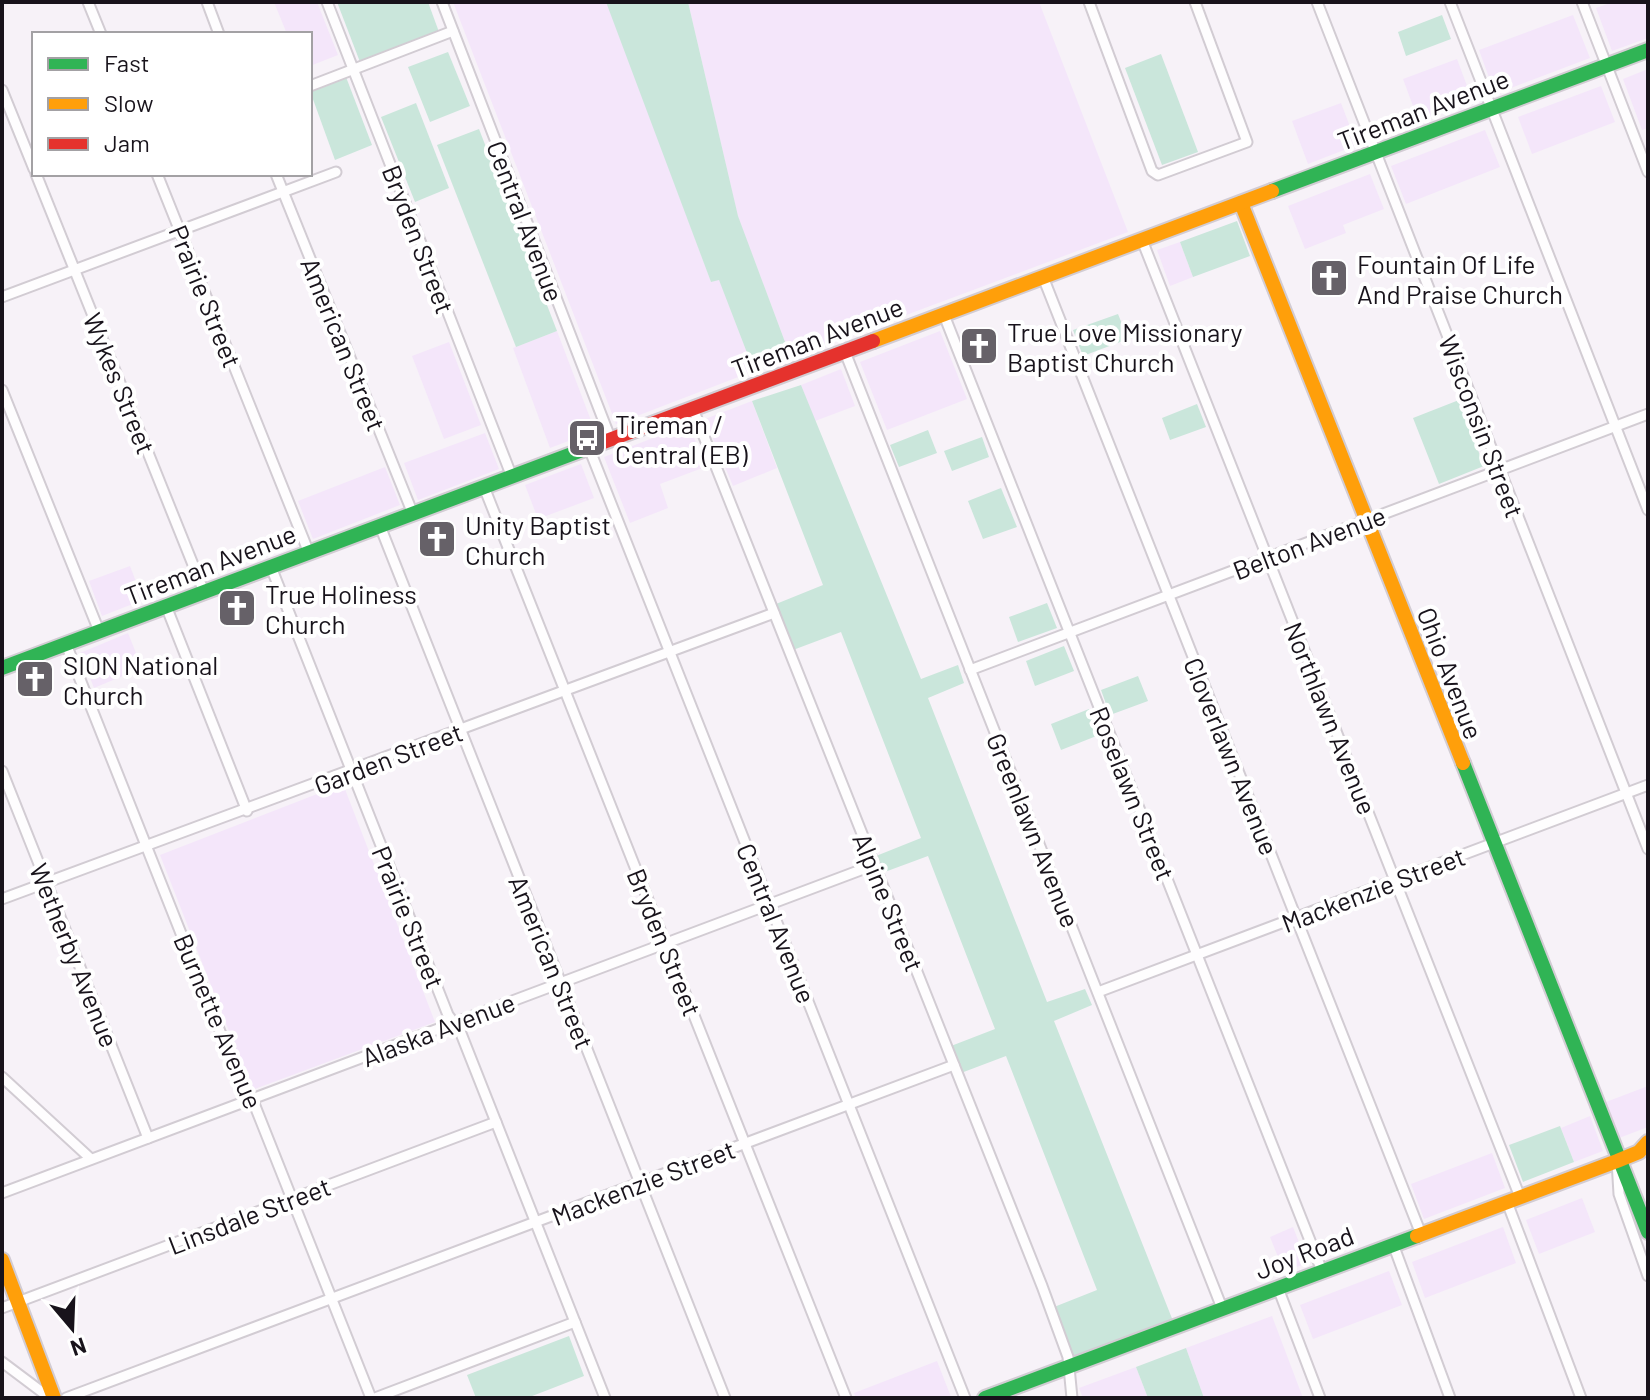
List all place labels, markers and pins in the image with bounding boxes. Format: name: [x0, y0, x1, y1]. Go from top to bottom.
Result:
place label: Fountain Of Life And Praise Church: [1357, 248, 1563, 309]
church icon: Fountain Of Life And Praise Church: [1308, 257, 1350, 299]
place label: True Love Missionary Baptist Church: [1007, 316, 1242, 377]
church icon: True Love Missionary Baptist Church: [958, 325, 1000, 367]
place label: Tireman / Central (EB): [615, 408, 748, 469]
bus stop icon: Tireman / Central (EB): [566, 417, 608, 459]
place label: Unity Baptist Church: [465, 509, 611, 570]
church icon: Unity Baptist Church: [416, 518, 458, 560]
place label: True Holiness Church: [265, 578, 417, 639]
church icon: True Holiness Church: [216, 587, 258, 629]
place label: SION National Church: [63, 649, 218, 710]
church icon: SION National Church: [14, 658, 56, 700]

